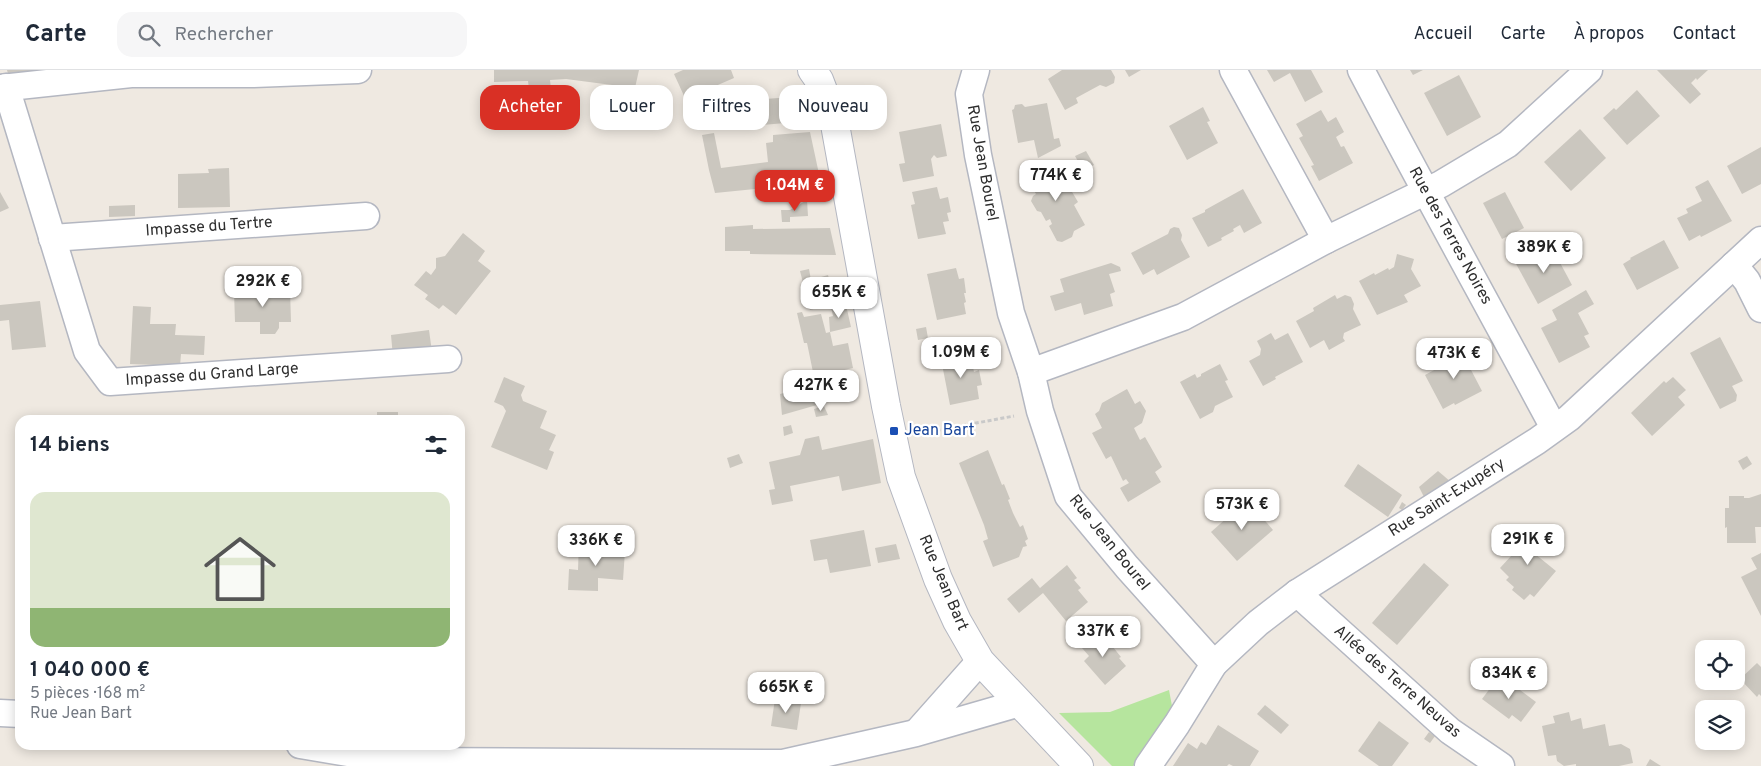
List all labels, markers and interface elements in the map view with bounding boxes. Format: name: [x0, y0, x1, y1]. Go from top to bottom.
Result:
search box: [117, 12, 467, 57]
text: Carte: [25, 20, 87, 50]
icon: search: [135, 21, 163, 49]
text: Rechercher: [175, 23, 273, 47]
text: Accueil: [1413, 23, 1472, 46]
text: Carte: [1500, 23, 1545, 46]
text: À propos: [1573, 23, 1644, 46]
text: Contact: [1672, 23, 1736, 46]
chip: Acheter: [480, 85, 580, 130]
chip: Louer: [590, 85, 673, 130]
chip: Filtres: [683, 85, 769, 130]
chip: Nouveau: [779, 85, 887, 130]
street label: Rue Jean Bourel: [962, 103, 1002, 223]
pin: 774K €: [1015, 160, 1097, 202]
street label: Rue des Terres Noires: [1404, 164, 1496, 308]
text: 774K €: [1030, 166, 1082, 186]
pin: 1.04M €: [749, 170, 841, 212]
text: 1.04M €: [766, 176, 824, 196]
street label: Impasse du Tertre: [145, 213, 273, 241]
pin: 389K €: [1503, 232, 1585, 274]
text: 389K €: [1517, 238, 1571, 258]
pin: 292K €: [222, 266, 304, 308]
text: 292K €: [236, 272, 290, 292]
pin: 655K €: [798, 276, 880, 319]
text: 655K €: [812, 283, 866, 303]
pin: 1.09M €: [915, 336, 1007, 379]
pin: 473K €: [1413, 338, 1495, 380]
text: 1.09M €: [932, 343, 990, 363]
text: 473K €: [1427, 344, 1481, 364]
street label: Impasse du Grand Large: [125, 359, 299, 391]
pin: 427K €: [780, 370, 862, 412]
text: 427K €: [794, 376, 848, 396]
place label: Jean Bart: [904, 421, 974, 441]
marker: Jean Bart: [888, 425, 900, 437]
icon: filters: [422, 431, 450, 459]
text: 14 biens: [30, 432, 110, 459]
street label: Rue Saint-Exupéry: [1385, 454, 1509, 542]
pin: 573K €: [1201, 488, 1283, 531]
street label: Rue Jean Bourel: [1064, 491, 1154, 595]
text: 573K €: [1215, 495, 1269, 515]
icon: home: [195, 524, 285, 614]
pin: 336K €: [555, 524, 637, 567]
pin: 291K €: [1487, 524, 1569, 566]
text: 291K €: [1502, 530, 1554, 550]
text: 336K €: [569, 531, 623, 551]
street label: Rue Jean Bart: [914, 532, 972, 634]
pin: 337K €: [1062, 616, 1144, 658]
street label: Allée des Terre Neuvas: [1329, 621, 1465, 743]
text: 337K €: [1077, 622, 1129, 642]
map controls: [1695, 640, 1745, 750]
button: locate: [1695, 640, 1745, 690]
text: 1 040 000 €: [30, 657, 150, 684]
pin: 834K €: [1468, 658, 1550, 700]
text: 834K €: [1481, 664, 1537, 684]
pin: 665K €: [745, 672, 827, 714]
text: 665K €: [759, 678, 813, 698]
text: 5 pièces · 168 m²: [30, 684, 145, 704]
button: layers: [1695, 700, 1745, 750]
text: Rue Jean Bart: [30, 704, 132, 724]

